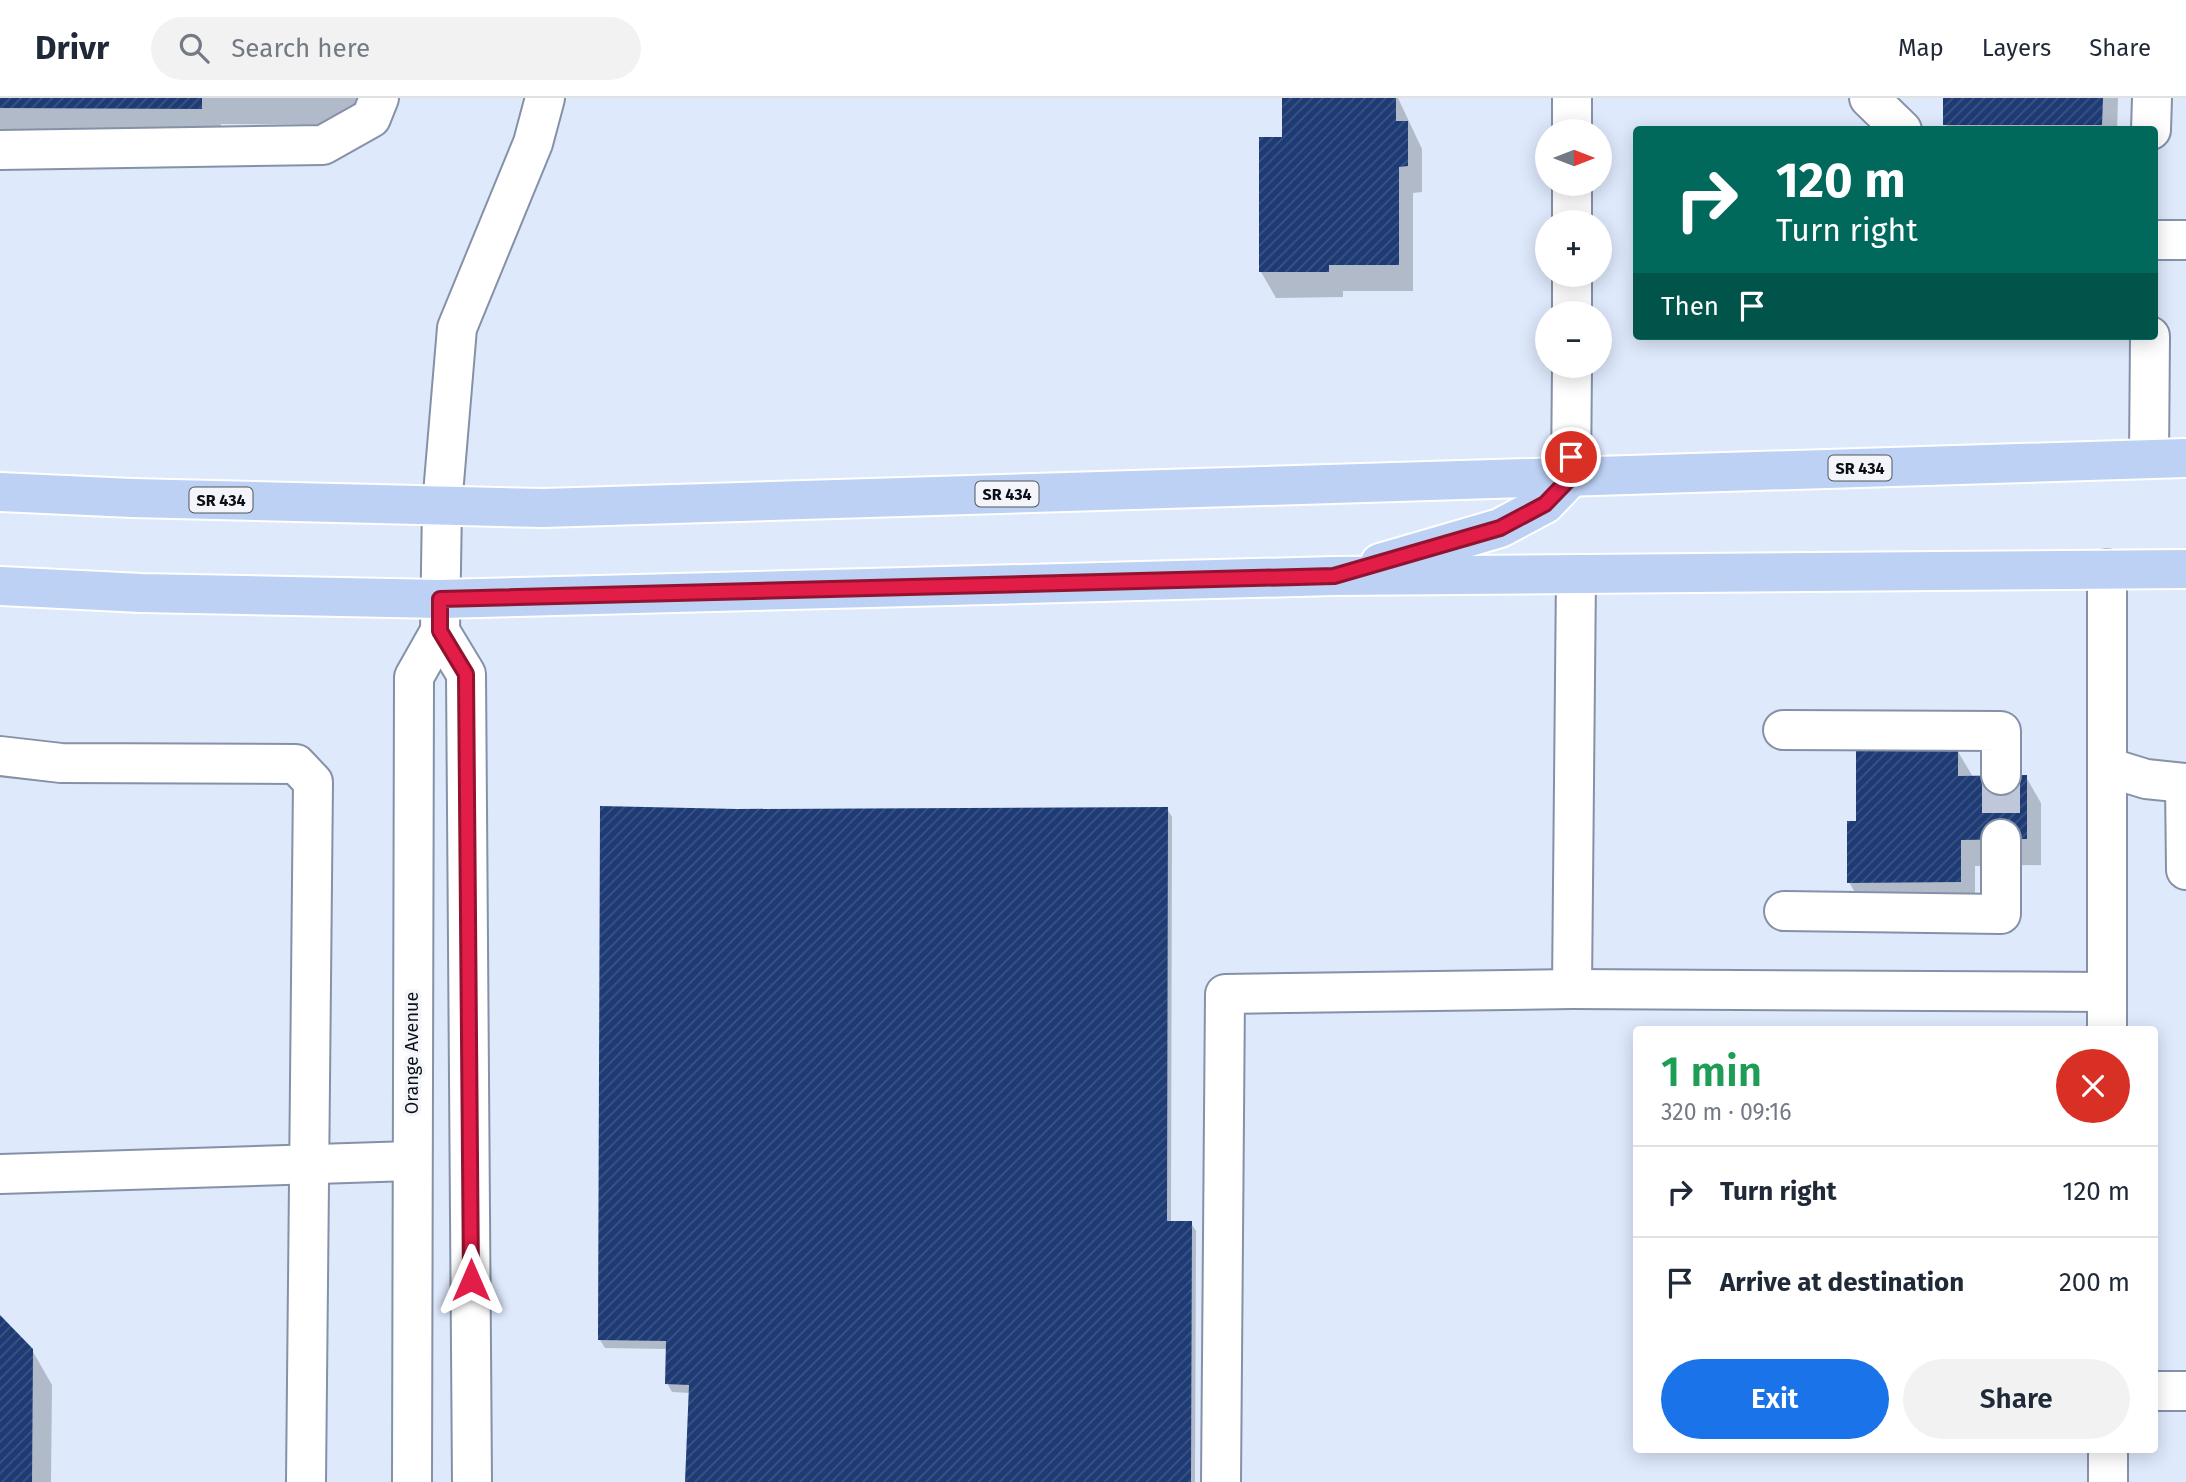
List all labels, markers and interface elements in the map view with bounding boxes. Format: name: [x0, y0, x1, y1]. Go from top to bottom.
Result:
search box: [151, 17, 641, 80]
text: Drivr: [35, 28, 109, 68]
icon: search: [175, 29, 213, 67]
text: Search here: [231, 33, 370, 64]
text: Map: [1898, 34, 1944, 62]
text: Layers: [1982, 34, 2051, 62]
text: Share: [2089, 34, 2151, 62]
north arrow: [1535, 119, 1612, 196]
map controls: [1535, 119, 1612, 378]
text: 120 m: [1776, 151, 1906, 210]
icon: right: [1661, 154, 1752, 245]
button: +: [1535, 210, 1612, 287]
text: Turn right: [1776, 211, 1918, 249]
icon: arrive: [1733, 287, 1771, 325]
text: Then: [1661, 291, 1719, 322]
button: −: [1535, 301, 1612, 378]
pin: [1541, 427, 1601, 487]
icon: arrive: [1552, 438, 1590, 476]
road number: SR 434: [1828, 456, 1892, 480]
road number: SR 434: [976, 482, 1038, 506]
road number: SR 434: [190, 488, 252, 512]
street label: Orange Avenue: [401, 992, 423, 1114]
text: 1 min: [1661, 1047, 1762, 1097]
button: close: [2056, 1049, 2130, 1123]
text: 320 m · 09:16: [1661, 1098, 1791, 1126]
icon: right: [1661, 1173, 1699, 1211]
text: Turn right: [1720, 1176, 1837, 1207]
text: 120 m: [2062, 1176, 2130, 1207]
position arrow: [434, 1243, 508, 1317]
icon: arrive: [1661, 1264, 1699, 1302]
text: Arrive at destination: [1720, 1267, 1964, 1298]
text: 200 m: [2059, 1267, 2130, 1298]
button: Exit: [1661, 1359, 1889, 1439]
button: Share: [1903, 1359, 2130, 1439]

